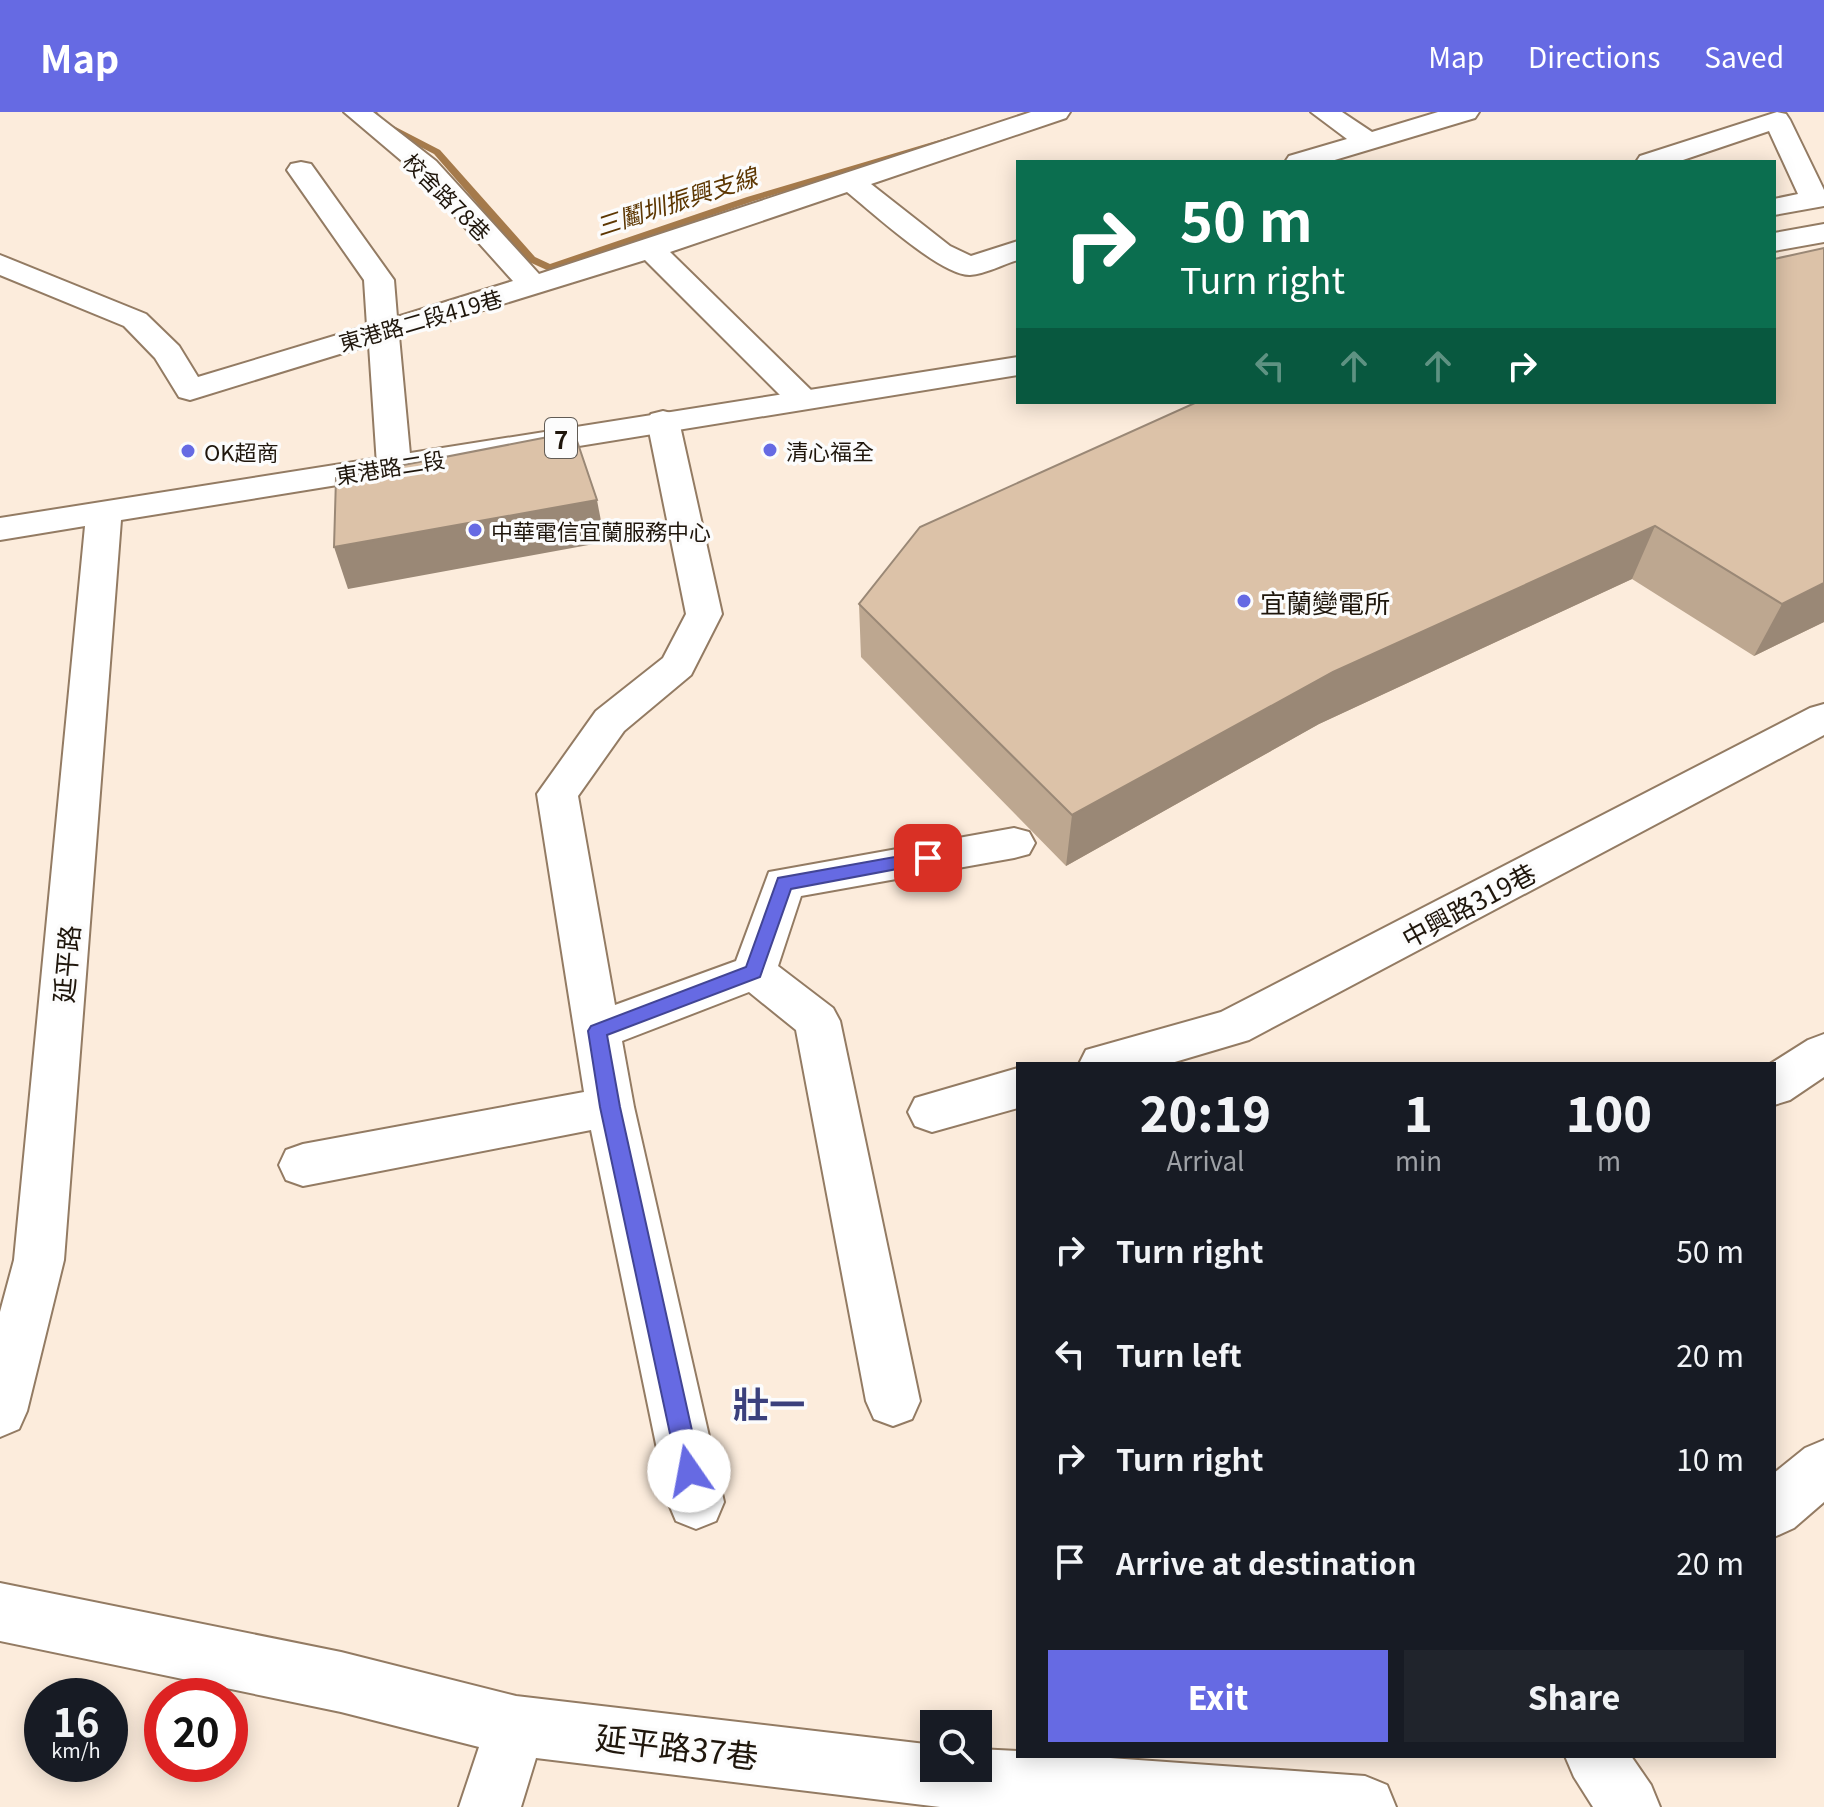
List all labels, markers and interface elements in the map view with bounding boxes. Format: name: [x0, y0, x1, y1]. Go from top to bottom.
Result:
text: Map: [40, 29, 119, 84]
text: Map: [1428, 36, 1484, 76]
text: Directions: [1528, 36, 1660, 76]
text: Saved: [1704, 36, 1784, 76]
street label: 校舍路78巷: [397, 145, 499, 247]
water label: 三鬮圳振興支線: [591, 156, 764, 243]
text: 50 m: [1180, 177, 1313, 258]
icon: right: [1048, 192, 1152, 296]
text: Turn right: [1180, 252, 1345, 304]
street label: 東港路二段419巷: [335, 280, 505, 358]
icon: left: [1248, 344, 1292, 388]
icon: ahead: [1332, 344, 1376, 388]
icon: ahead: [1416, 344, 1460, 388]
icon: right: [1500, 344, 1544, 388]
road number: 7: [545, 418, 577, 458]
place label: 清心福全: [786, 434, 874, 466]
place label: OK超商: [204, 435, 279, 467]
marker: 清心福全: [761, 441, 779, 459]
marker: OK超商: [179, 442, 197, 460]
street label: 東港路二段: [333, 442, 447, 490]
place label: 中華電信宜蘭服務中心: [491, 514, 711, 546]
marker: 中華電信宜蘭服務中心: [466, 521, 484, 539]
place label: 宜蘭變電所: [1260, 583, 1390, 620]
marker: 宜蘭變電所: [1235, 592, 1253, 610]
pin: [894, 824, 962, 892]
icon: arrive: [906, 836, 950, 880]
street label: 中興路319巷: [1394, 853, 1542, 955]
street label: 延平路: [43, 924, 87, 1004]
text: 20:19: [1140, 1076, 1271, 1146]
text: 1: [1404, 1076, 1433, 1146]
text: 100: [1566, 1076, 1652, 1146]
text: Arrival: [1166, 1141, 1244, 1178]
text: min: [1395, 1141, 1442, 1178]
text: m: [1597, 1141, 1621, 1178]
icon: right: [1048, 1228, 1092, 1272]
text: Turn right: [1116, 1228, 1263, 1272]
text: 50 m: [1676, 1228, 1744, 1272]
icon: left: [1048, 1332, 1092, 1376]
text: Turn left: [1116, 1332, 1242, 1376]
text: 20 m: [1676, 1332, 1744, 1376]
district label: 壯一: [733, 1376, 805, 1428]
position arrow: [647, 1429, 731, 1513]
icon: right: [1048, 1436, 1092, 1480]
text: Turn right: [1116, 1436, 1263, 1480]
text: 10 m: [1676, 1436, 1744, 1480]
icon: arrive: [1048, 1540, 1092, 1584]
text: Arrive at destination: [1116, 1540, 1417, 1584]
text: 20 m: [1676, 1540, 1744, 1584]
button: Exit: [1048, 1650, 1388, 1742]
button: Share: [1404, 1650, 1744, 1742]
speed limit sign: 20: [144, 1678, 248, 1782]
text: 16: [52, 1691, 100, 1749]
map controls: [920, 1710, 992, 1782]
button: search: [920, 1710, 992, 1782]
street label: 延平路37巷: [593, 1712, 761, 1778]
text: km/h: [51, 1735, 101, 1764]

